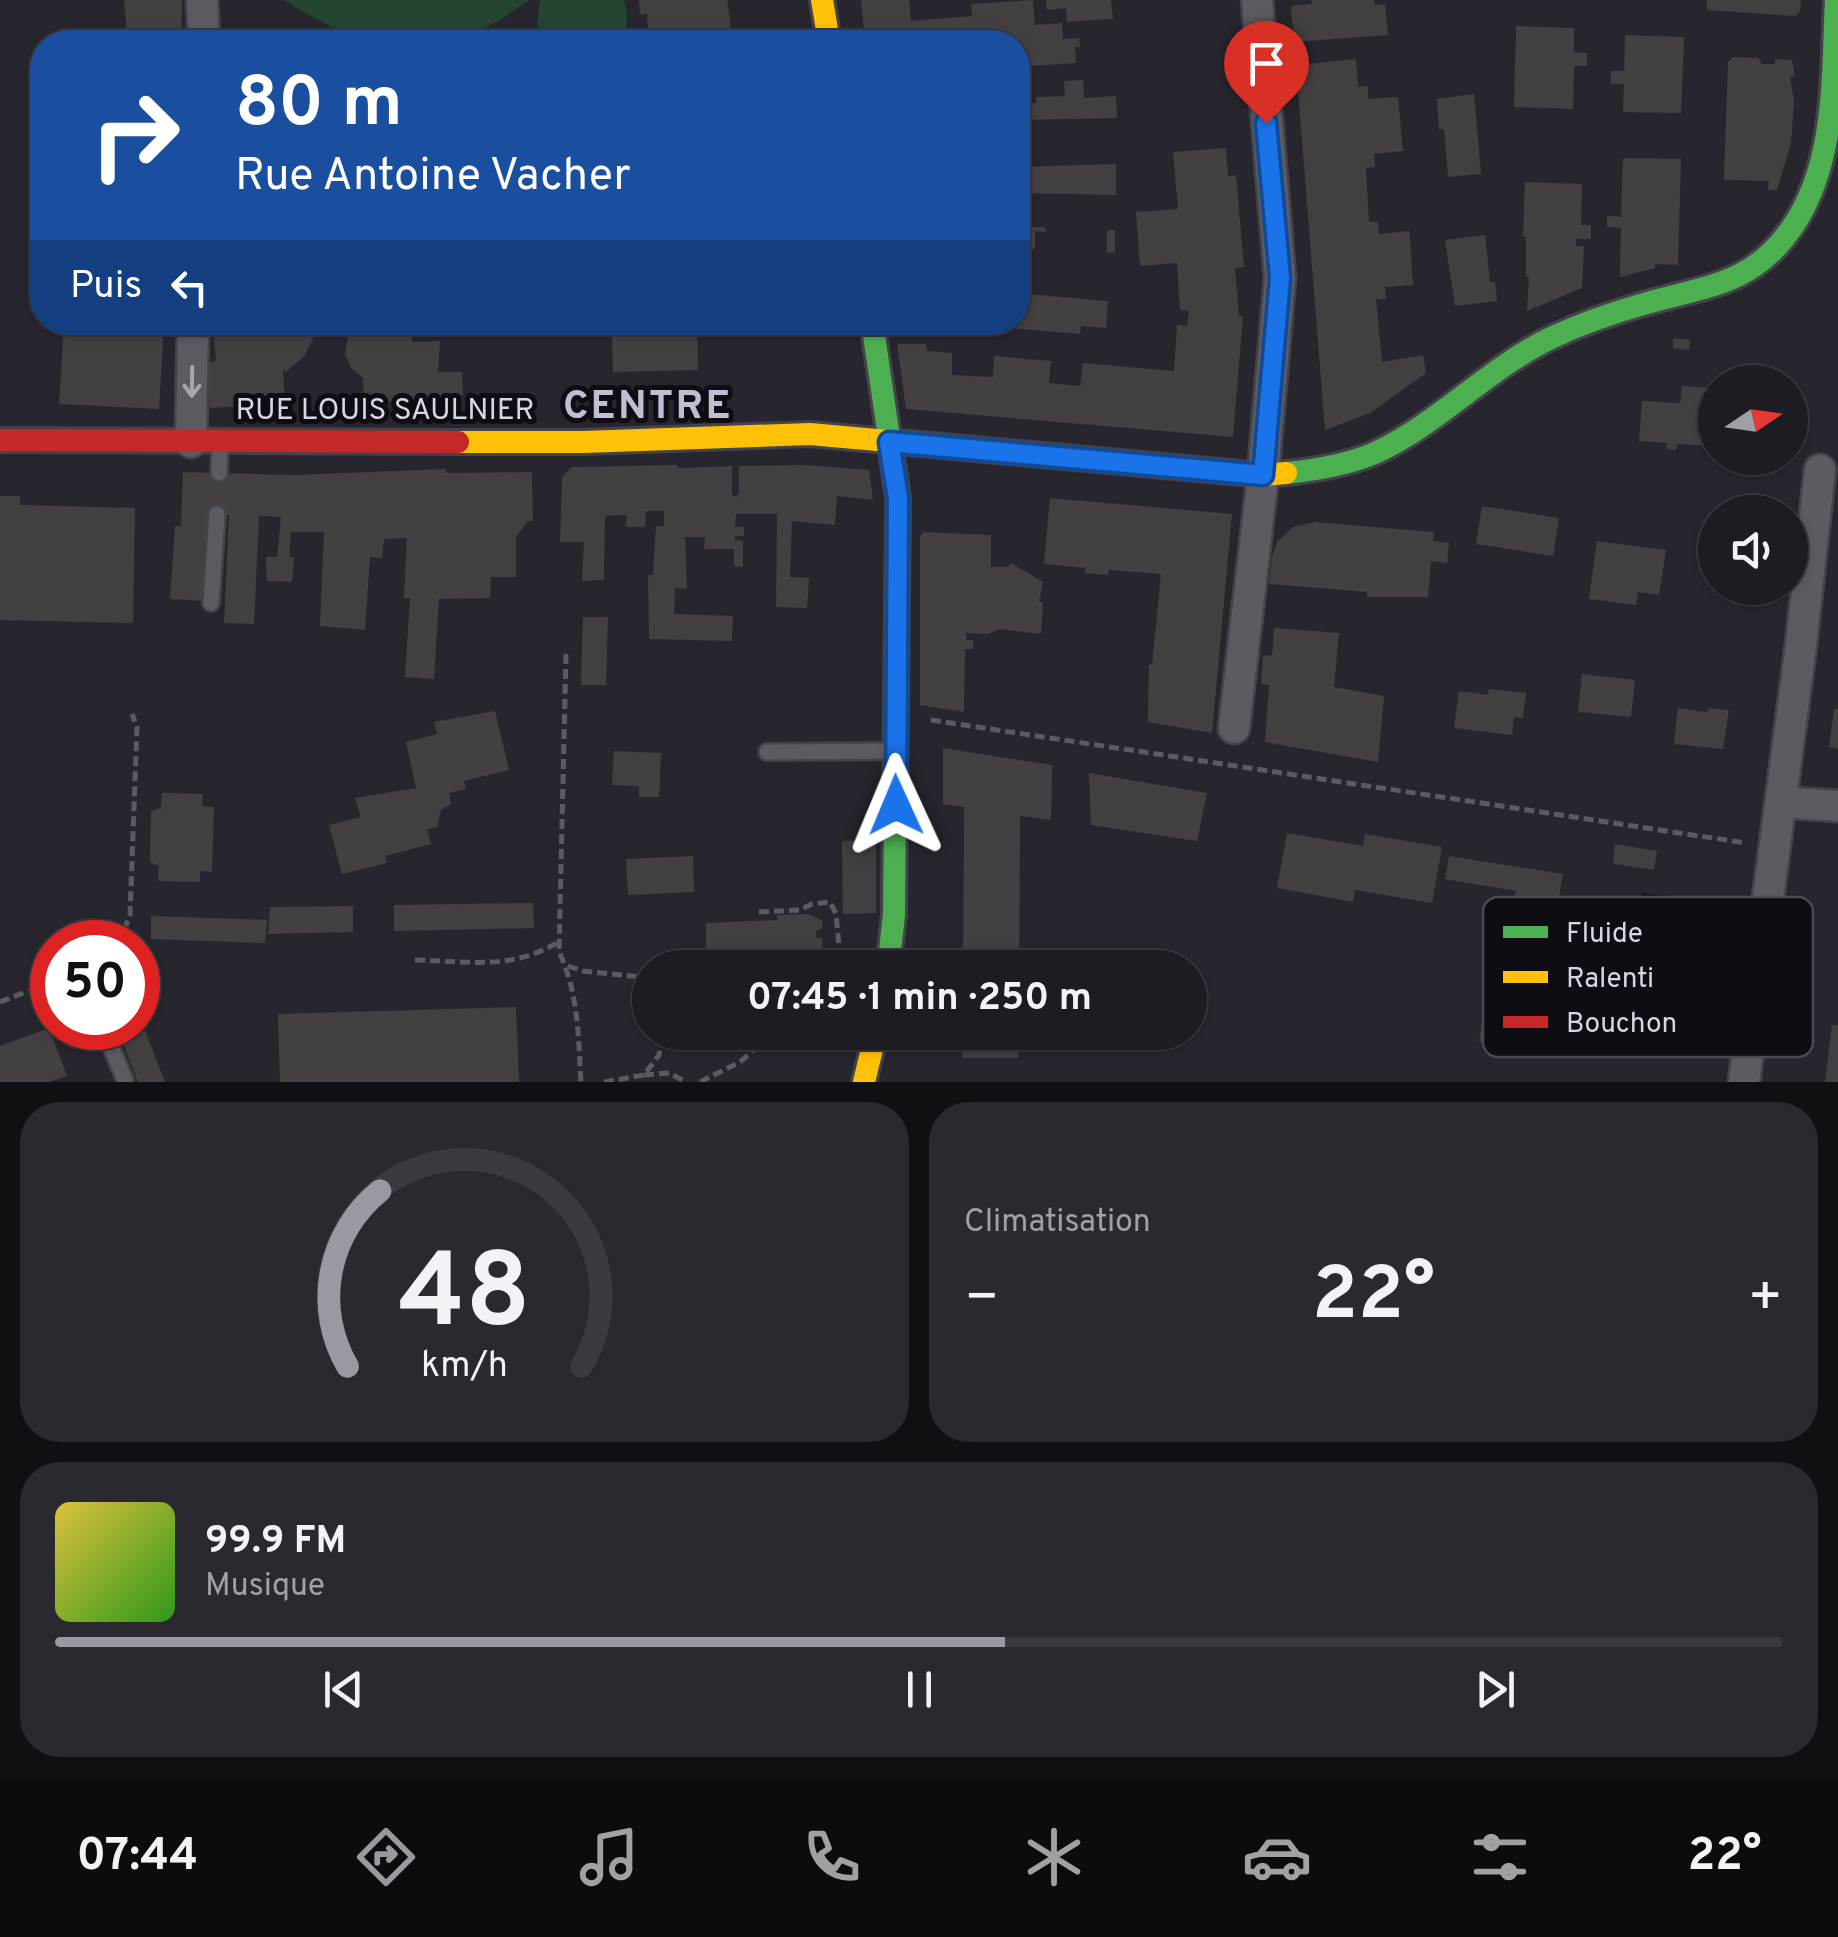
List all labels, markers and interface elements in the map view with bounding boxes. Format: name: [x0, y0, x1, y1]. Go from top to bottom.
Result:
pin: [1224, 21, 1309, 124]
icon: arrive: [1239, 36, 1294, 91]
text: 80 m: [235, 62, 403, 151]
icon: right: [70, 70, 200, 200]
text: Rue Antoine Vacher: [235, 149, 631, 206]
icon: left: [162, 260, 217, 315]
text: Puis: [70, 263, 142, 312]
north arrow: [1698, 365, 1808, 475]
map controls: [1698, 365, 1808, 605]
one-way arrow: [182, 366, 202, 398]
district label: CENTRE: [563, 383, 733, 433]
street label: RUE LOUIS SAULNIER: [235, 393, 535, 430]
button: sound: [1698, 495, 1808, 605]
position arrow: [844, 753, 948, 857]
legend: [1483, 897, 1813, 1057]
text: Fluide: [1566, 917, 1643, 953]
speed limit sign: 50: [30, 920, 160, 1050]
text: Ralenti: [1566, 962, 1654, 998]
text: 07:45 · 1 min · 250 m: [747, 975, 1092, 1024]
text: Bouchon: [1566, 1007, 1677, 1043]
text: Climatisation: [964, 1203, 1151, 1243]
text: 48: [398, 1232, 531, 1364]
text: 22°: [1312, 1251, 1435, 1346]
text: −: [964, 1265, 999, 1335]
text: +: [1748, 1265, 1783, 1335]
text: km/h: [421, 1344, 508, 1390]
text: 99.9 FM: [205, 1518, 346, 1567]
text: Musique: [205, 1567, 325, 1607]
icon: previous: [316, 1662, 371, 1717]
icon: pause: [892, 1662, 947, 1717]
icon: next: [1468, 1662, 1523, 1717]
icon: directions: [351, 1822, 421, 1892]
icon: music: [574, 1822, 644, 1892]
icon: phone: [797, 1822, 867, 1892]
icon: climate: [1019, 1822, 1089, 1892]
icon: car: [1242, 1822, 1312, 1892]
icon: filters: [1465, 1822, 1535, 1892]
text: 07:44: [76, 1829, 198, 1886]
text: 22°: [1688, 1829, 1762, 1886]

